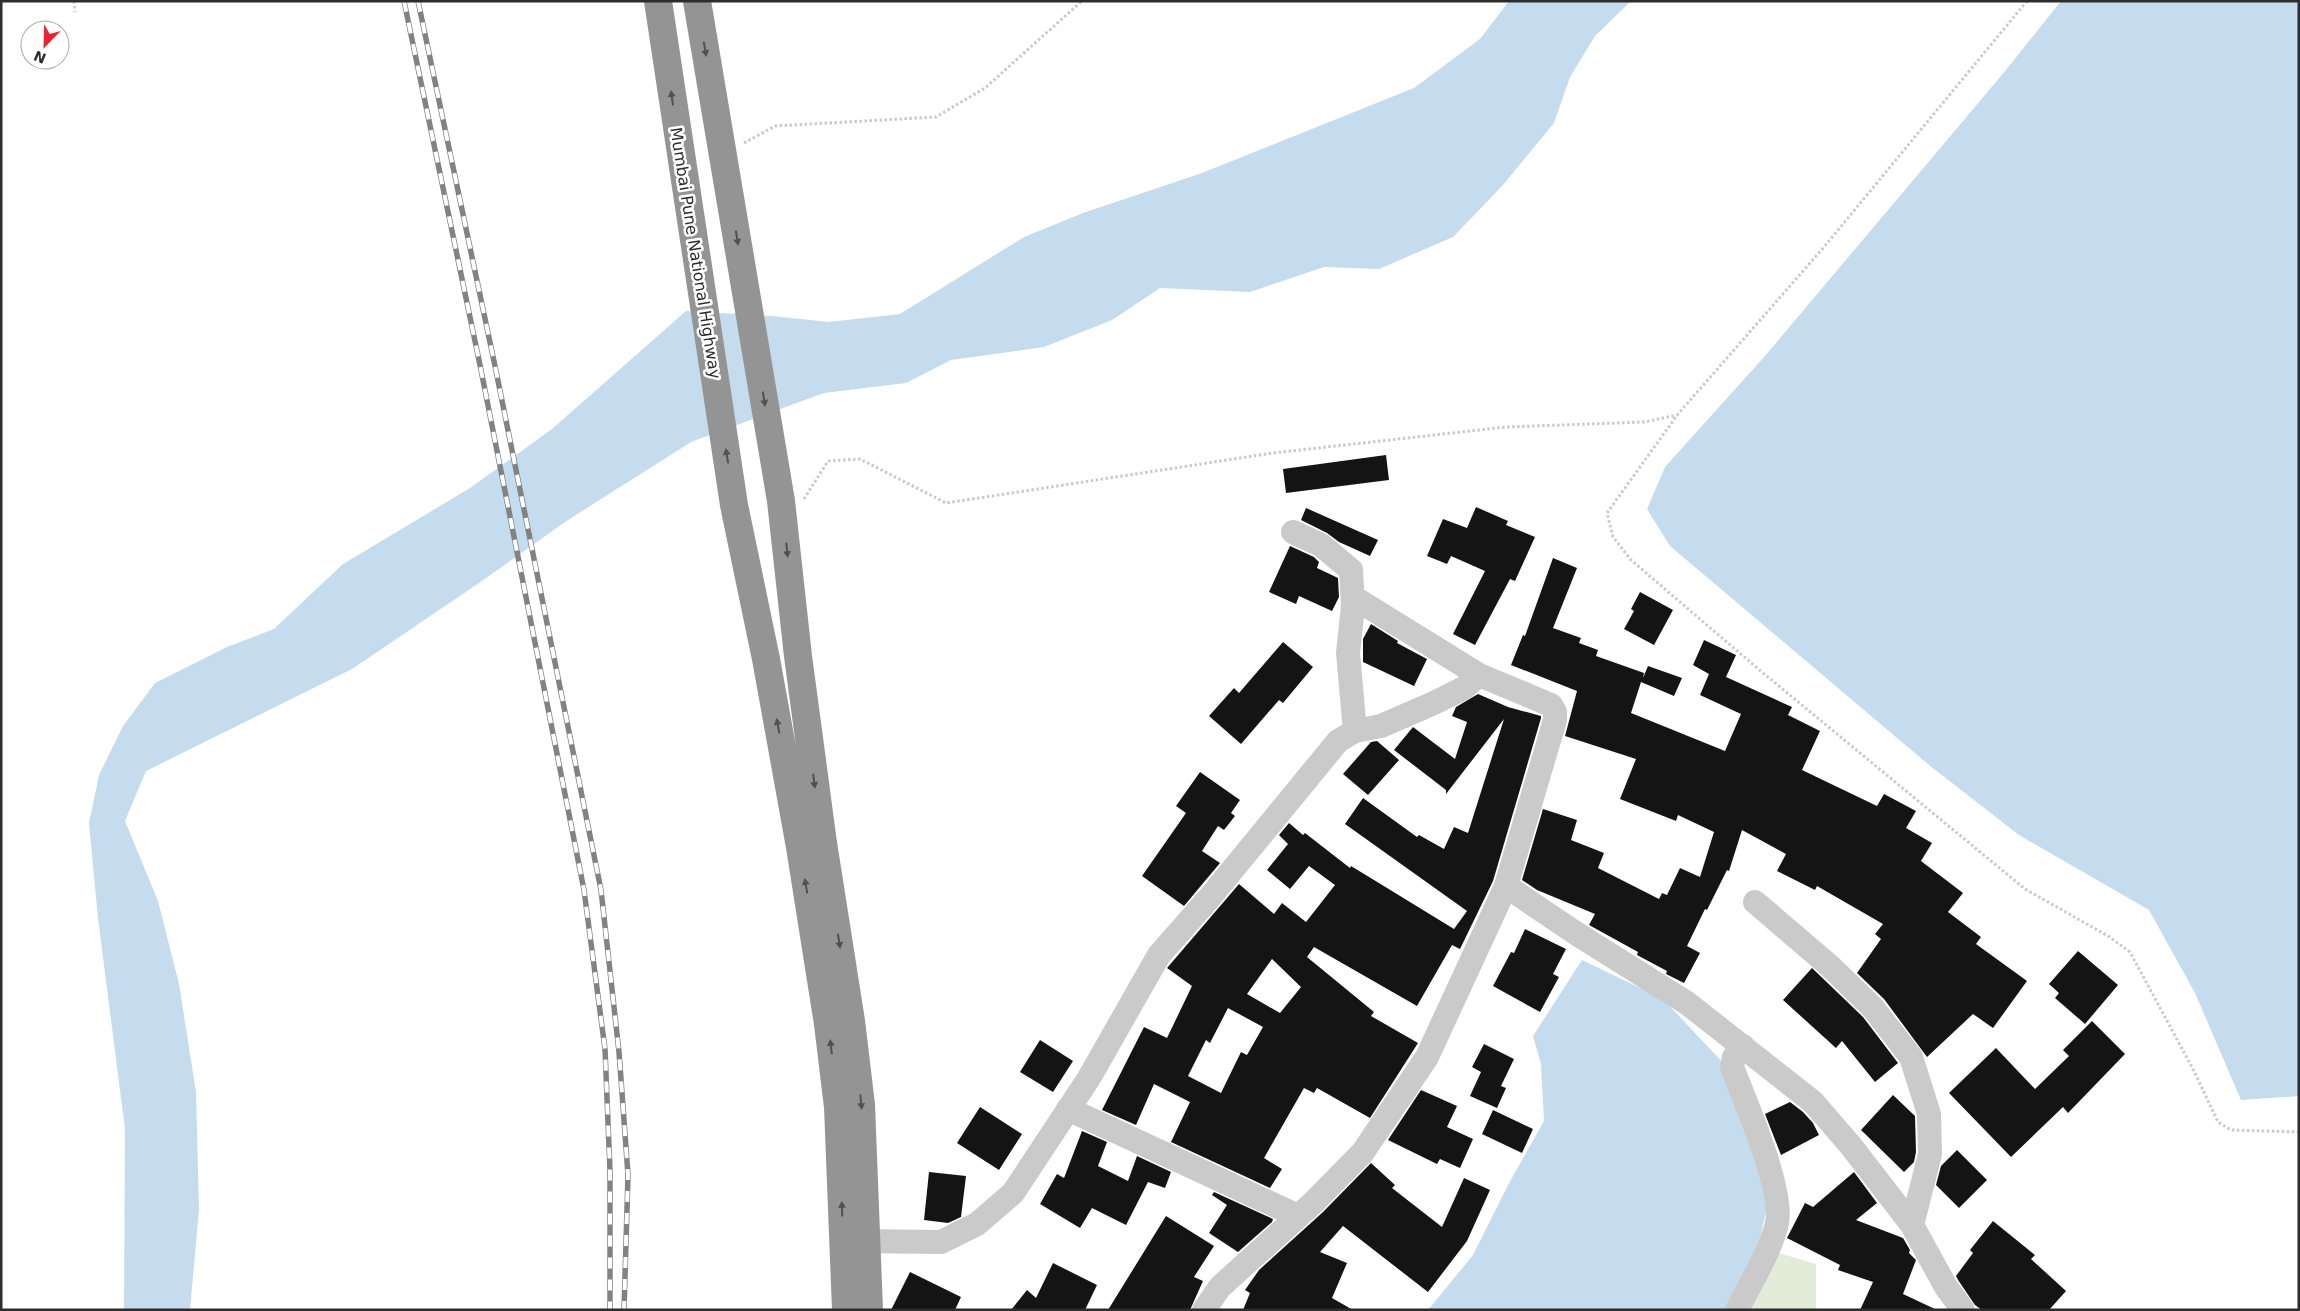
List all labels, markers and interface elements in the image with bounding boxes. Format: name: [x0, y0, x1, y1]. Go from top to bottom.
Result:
north arrow: [20, 20, 70, 70]
one-way arrow: [702, 42, 710, 58]
text: N: [31, 47, 48, 67]
one-way arrow: [668, 89, 676, 105]
street label: Mumbai Pune National Highway: [666, 126, 725, 380]
one-way arrow: [734, 231, 742, 247]
one-way arrow: [761, 391, 769, 407]
one-way arrow: [723, 448, 731, 464]
one-way arrow: [783, 542, 791, 558]
one-way arrow: [774, 718, 782, 734]
one-way arrow: [811, 773, 819, 789]
one-way arrow: [802, 878, 810, 894]
one-way arrow: [835, 934, 843, 950]
one-way arrow: [827, 1038, 835, 1054]
one-way arrow: [857, 1095, 865, 1111]
one-way arrow: [838, 1200, 846, 1216]

